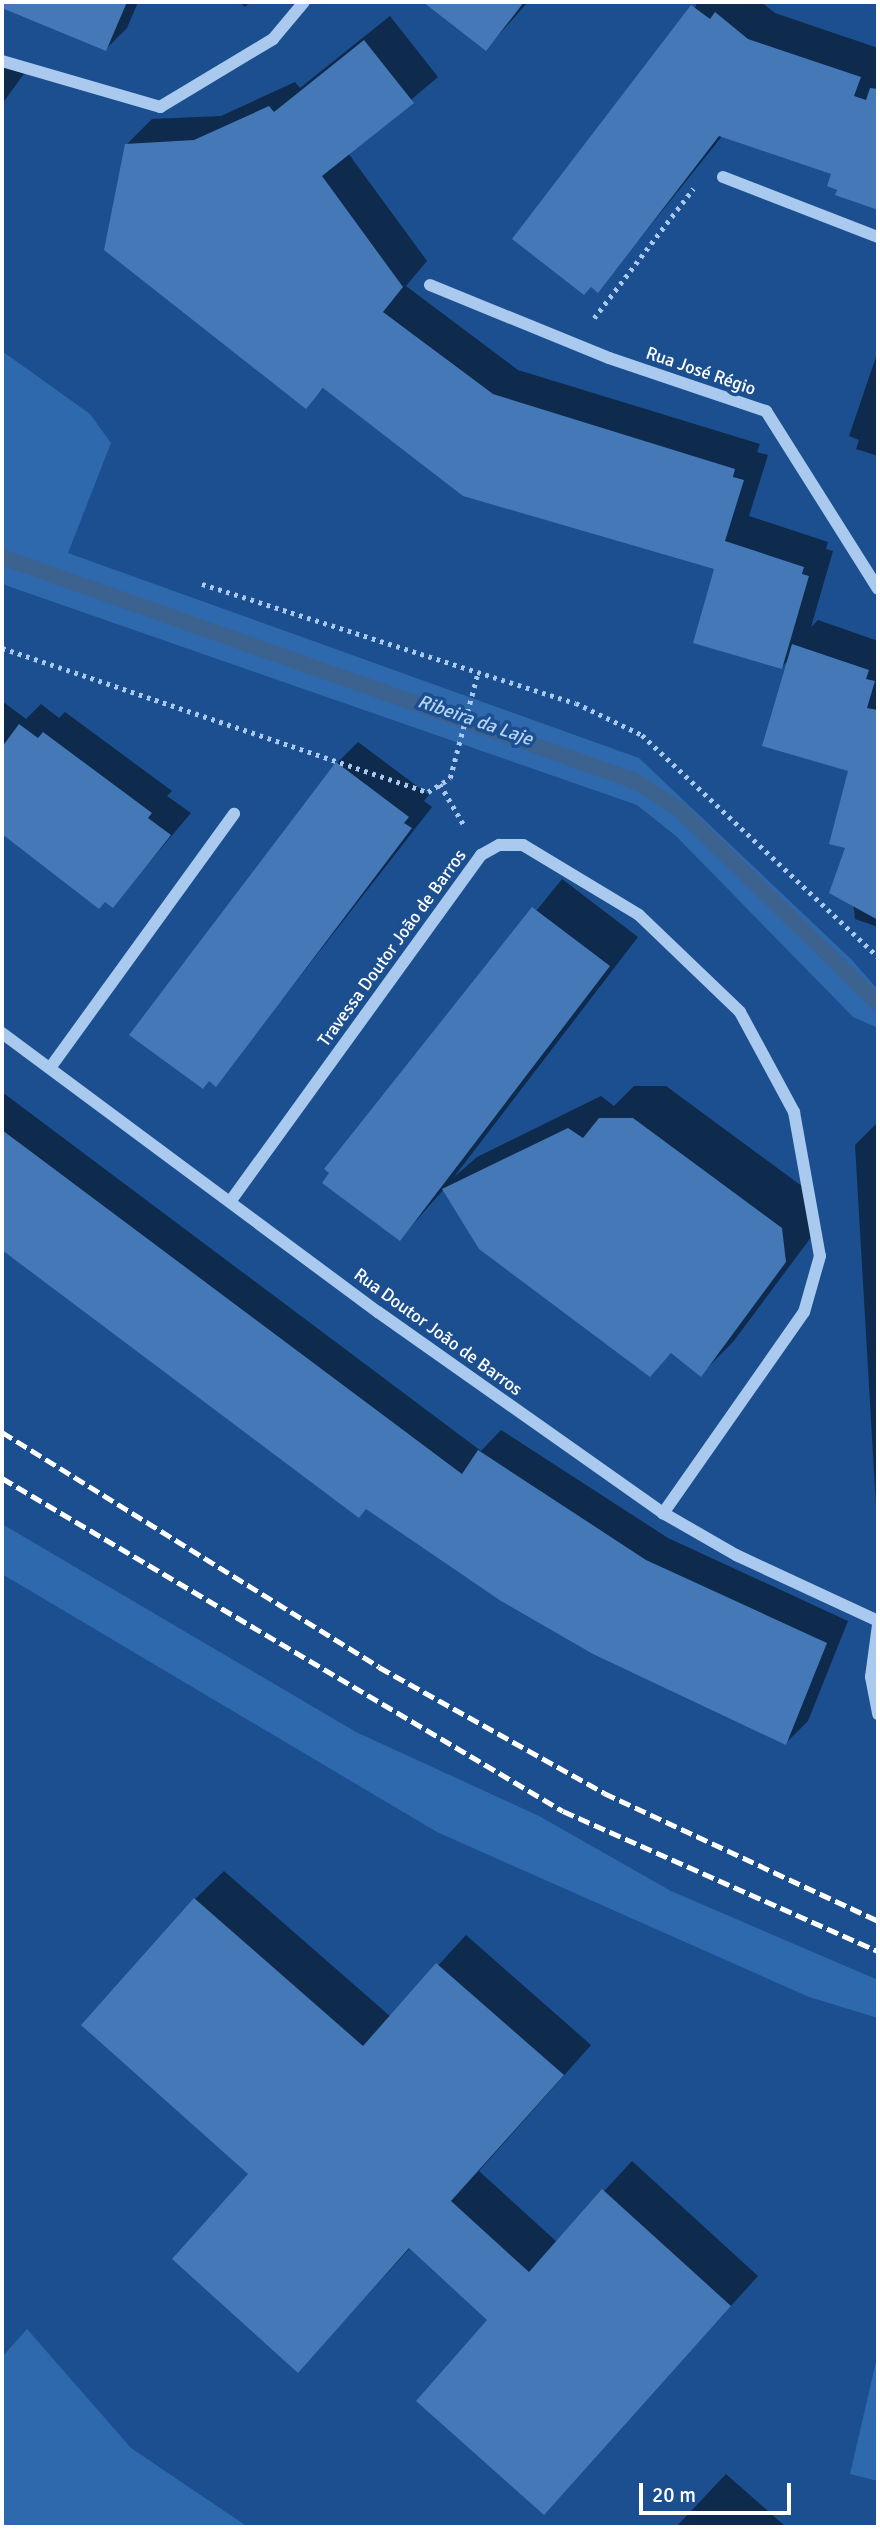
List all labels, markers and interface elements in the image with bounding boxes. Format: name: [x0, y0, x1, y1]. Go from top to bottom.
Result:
street label: Rua José Régio: [643, 342, 759, 400]
water label: Ribeira da Laje: [415, 691, 535, 751]
street label: Travessa Doutor João de Barros: [313, 845, 471, 1051]
street label: Rua Doutor João de Barros: [350, 1264, 526, 1400]
scale bar: [642, 2470, 794, 2514]
text: 20 m: [652, 2482, 696, 2508]

